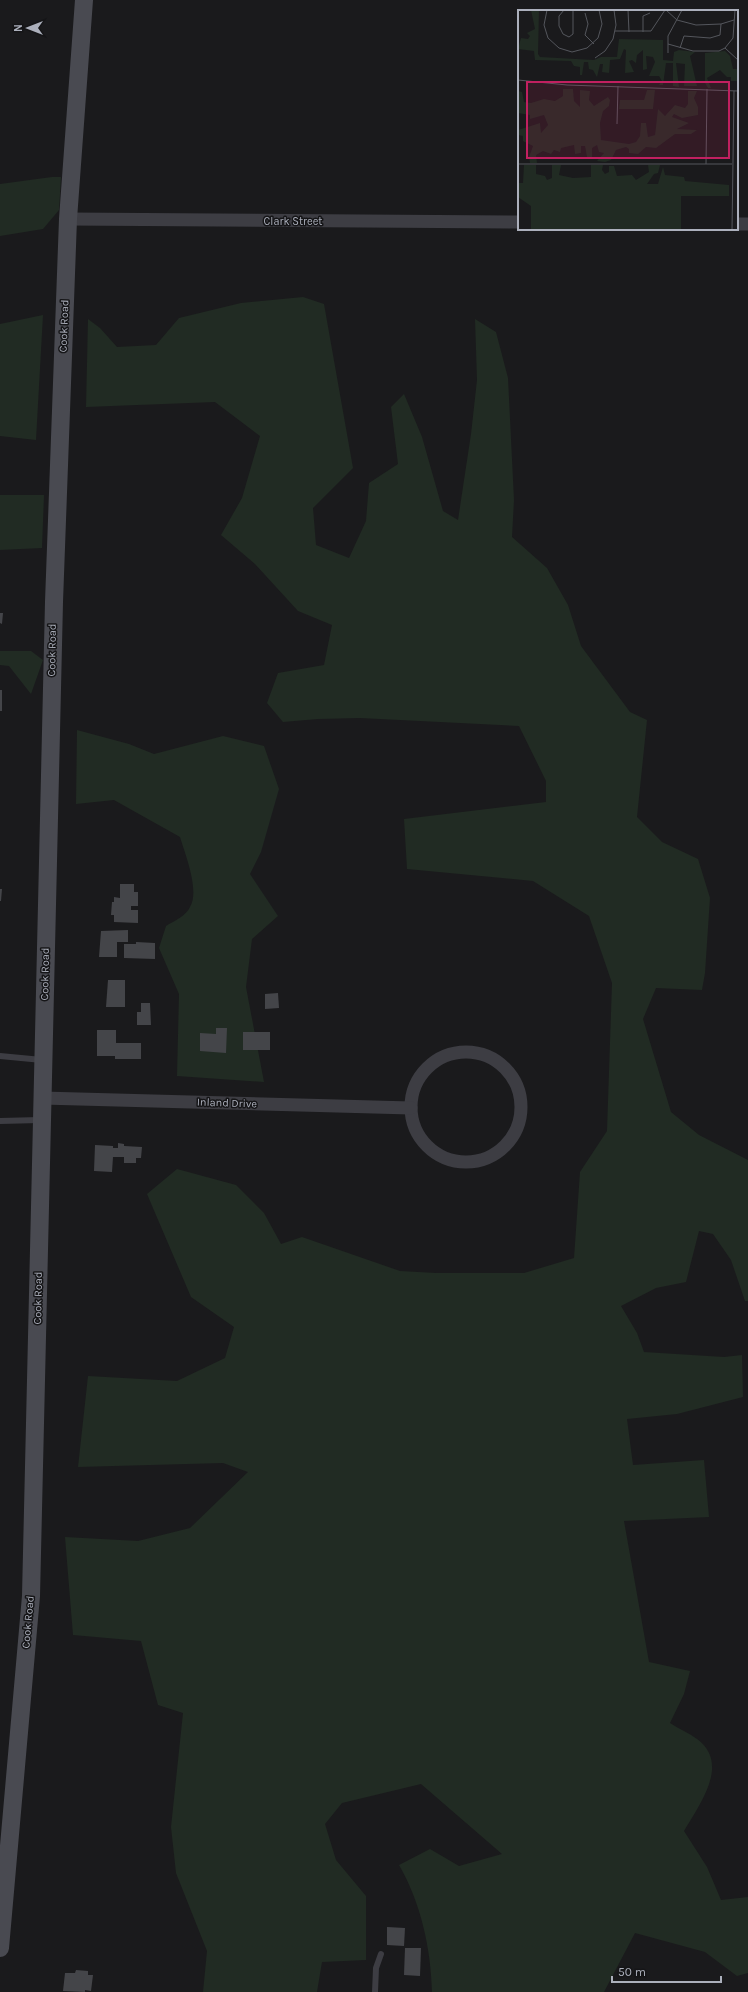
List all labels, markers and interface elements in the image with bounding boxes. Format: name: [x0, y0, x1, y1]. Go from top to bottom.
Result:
north arrow: [8, 8, 48, 48]
inset map: [518, 10, 738, 230]
text: N: [12, 24, 25, 32]
street label: Clark Street: [264, 215, 322, 228]
street label: Cook Road: [57, 299, 71, 353]
street label: Cook Road: [45, 623, 59, 677]
street label: Cook Road: [38, 947, 52, 1001]
street label: Inland Drive: [197, 1095, 258, 1111]
street label: Cook Road: [31, 1271, 45, 1325]
street label: Cook Road: [19, 1595, 37, 1649]
scale bar: [612, 1958, 721, 1984]
text: 50 m: [618, 1965, 646, 1979]

